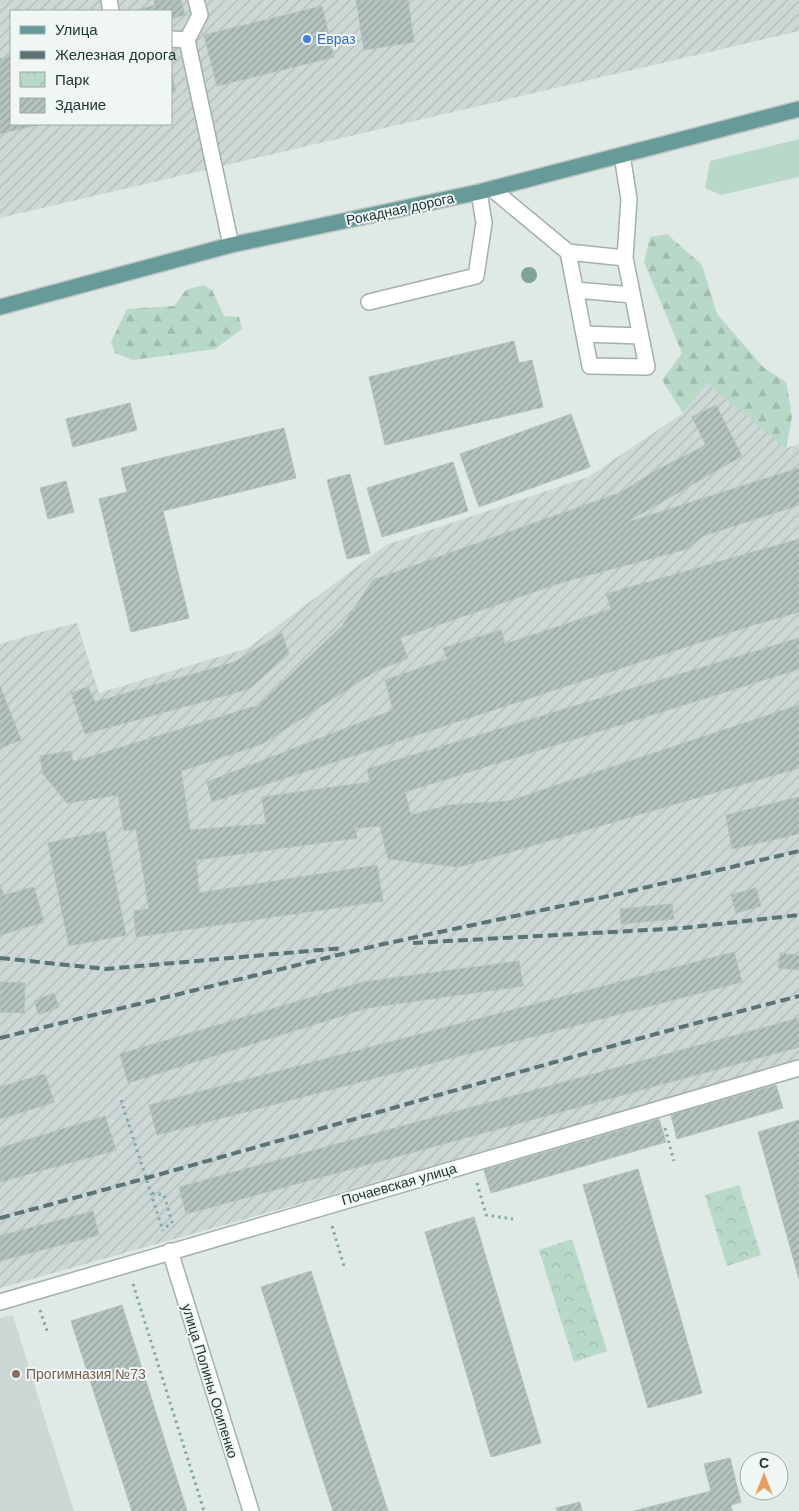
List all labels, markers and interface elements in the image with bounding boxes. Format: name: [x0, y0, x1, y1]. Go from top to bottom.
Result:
legend: [10, 10, 172, 125]
text: Улица: [55, 21, 98, 38]
place label: Евраз: [317, 31, 356, 47]
marker: Евраз: [301, 33, 313, 45]
text: Железная дорога: [55, 46, 177, 63]
text: Парк: [55, 71, 89, 88]
text: Здание: [55, 96, 106, 113]
street label: Рокадная дорога: [345, 190, 456, 228]
street label: Почаевская улица: [340, 1160, 459, 1208]
street label: улица Полины Осипенко: [179, 1302, 241, 1460]
place label: Прогимназия №73: [26, 1366, 146, 1382]
marker: Прогимназия №73: [10, 1368, 22, 1380]
north arrow: [739, 1451, 789, 1501]
text: С: [759, 1455, 769, 1471]

